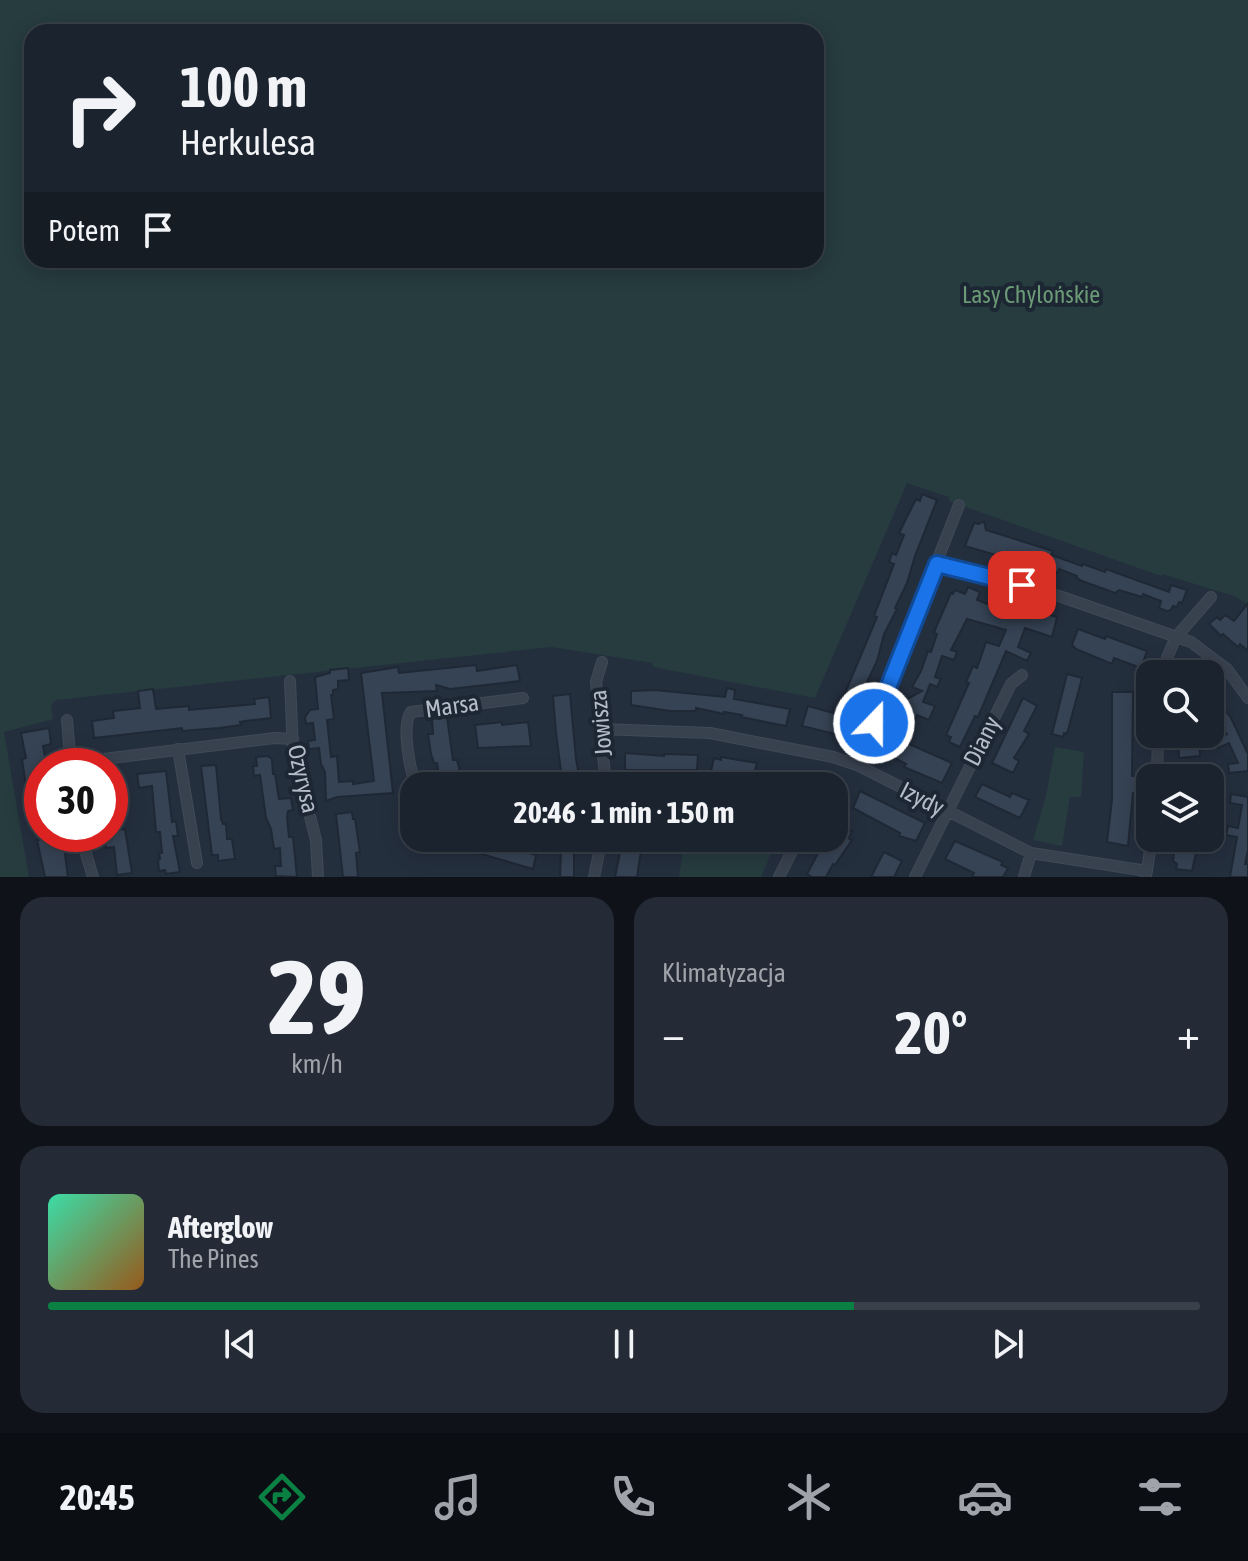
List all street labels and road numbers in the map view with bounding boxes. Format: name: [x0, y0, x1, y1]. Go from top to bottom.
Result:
street label: Marsa: [423, 688, 481, 723]
street label: Jowisza: [584, 689, 617, 758]
street label: Diany: [958, 712, 1005, 770]
street label: Ozyrysa: [283, 742, 324, 816]
street label: Izydy: [896, 776, 949, 821]

